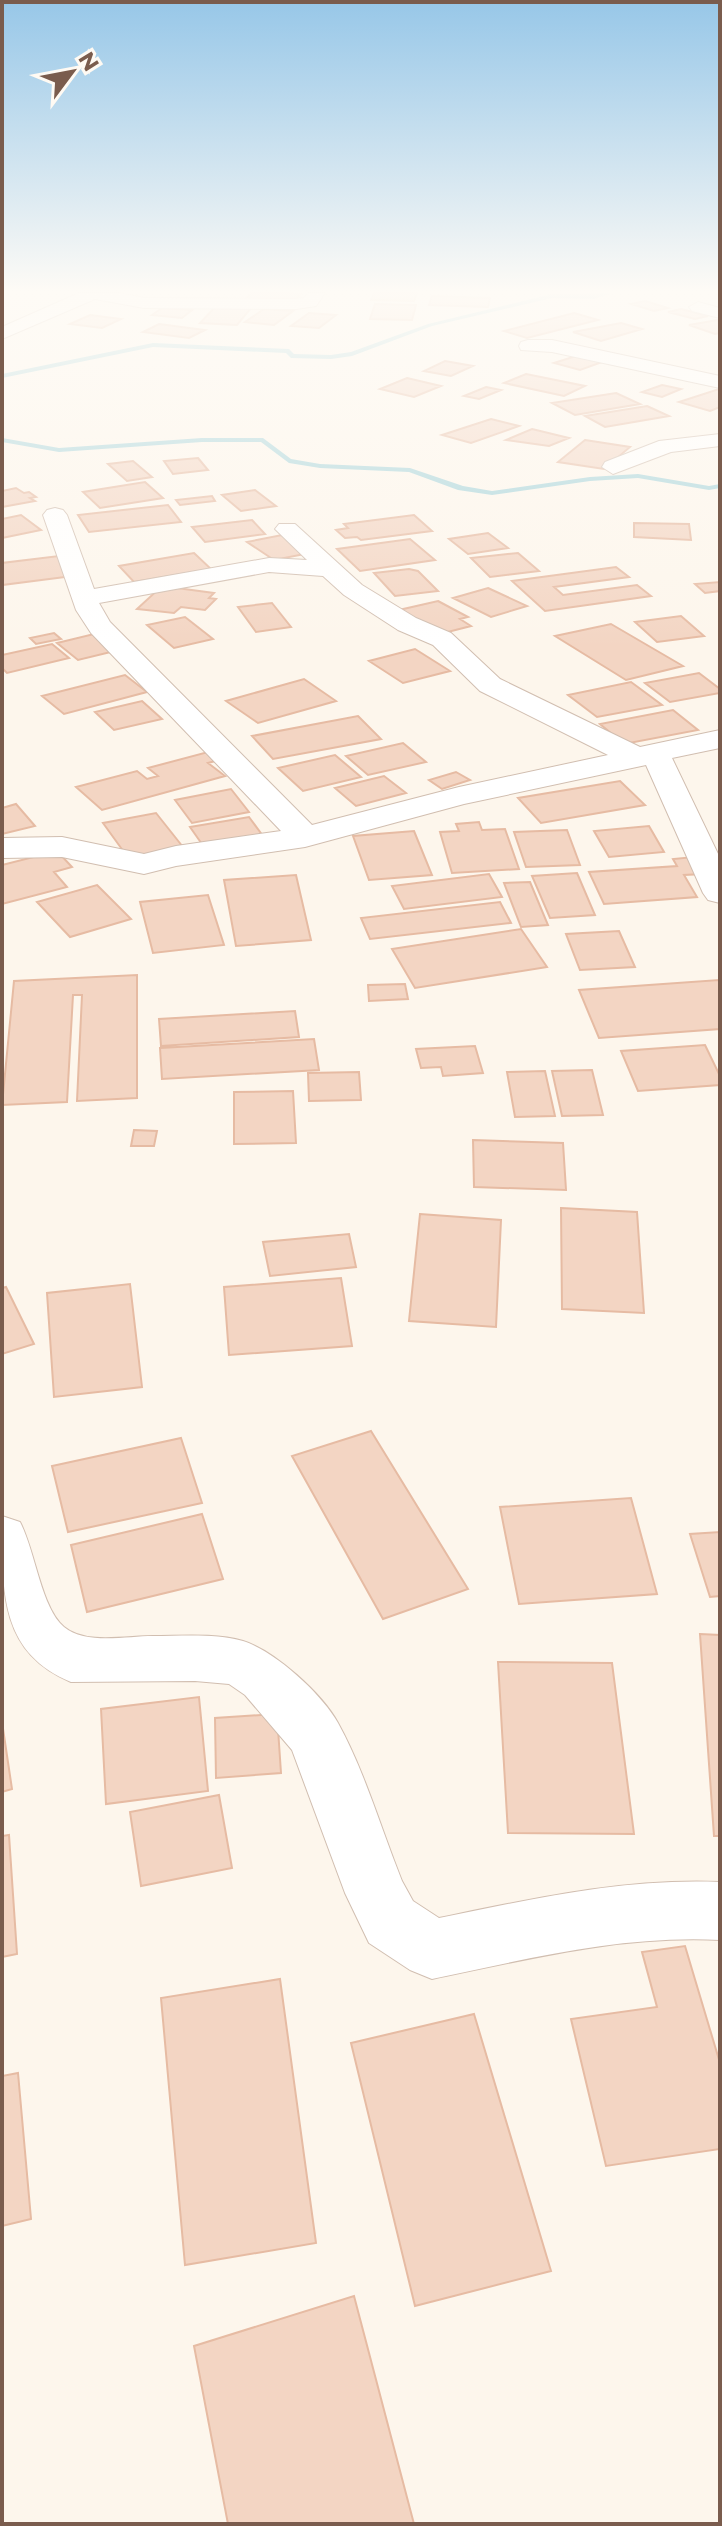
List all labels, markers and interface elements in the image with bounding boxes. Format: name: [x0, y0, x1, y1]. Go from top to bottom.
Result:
north arrow: [32, 32, 112, 112]
text: N: [72, 47, 105, 76]

